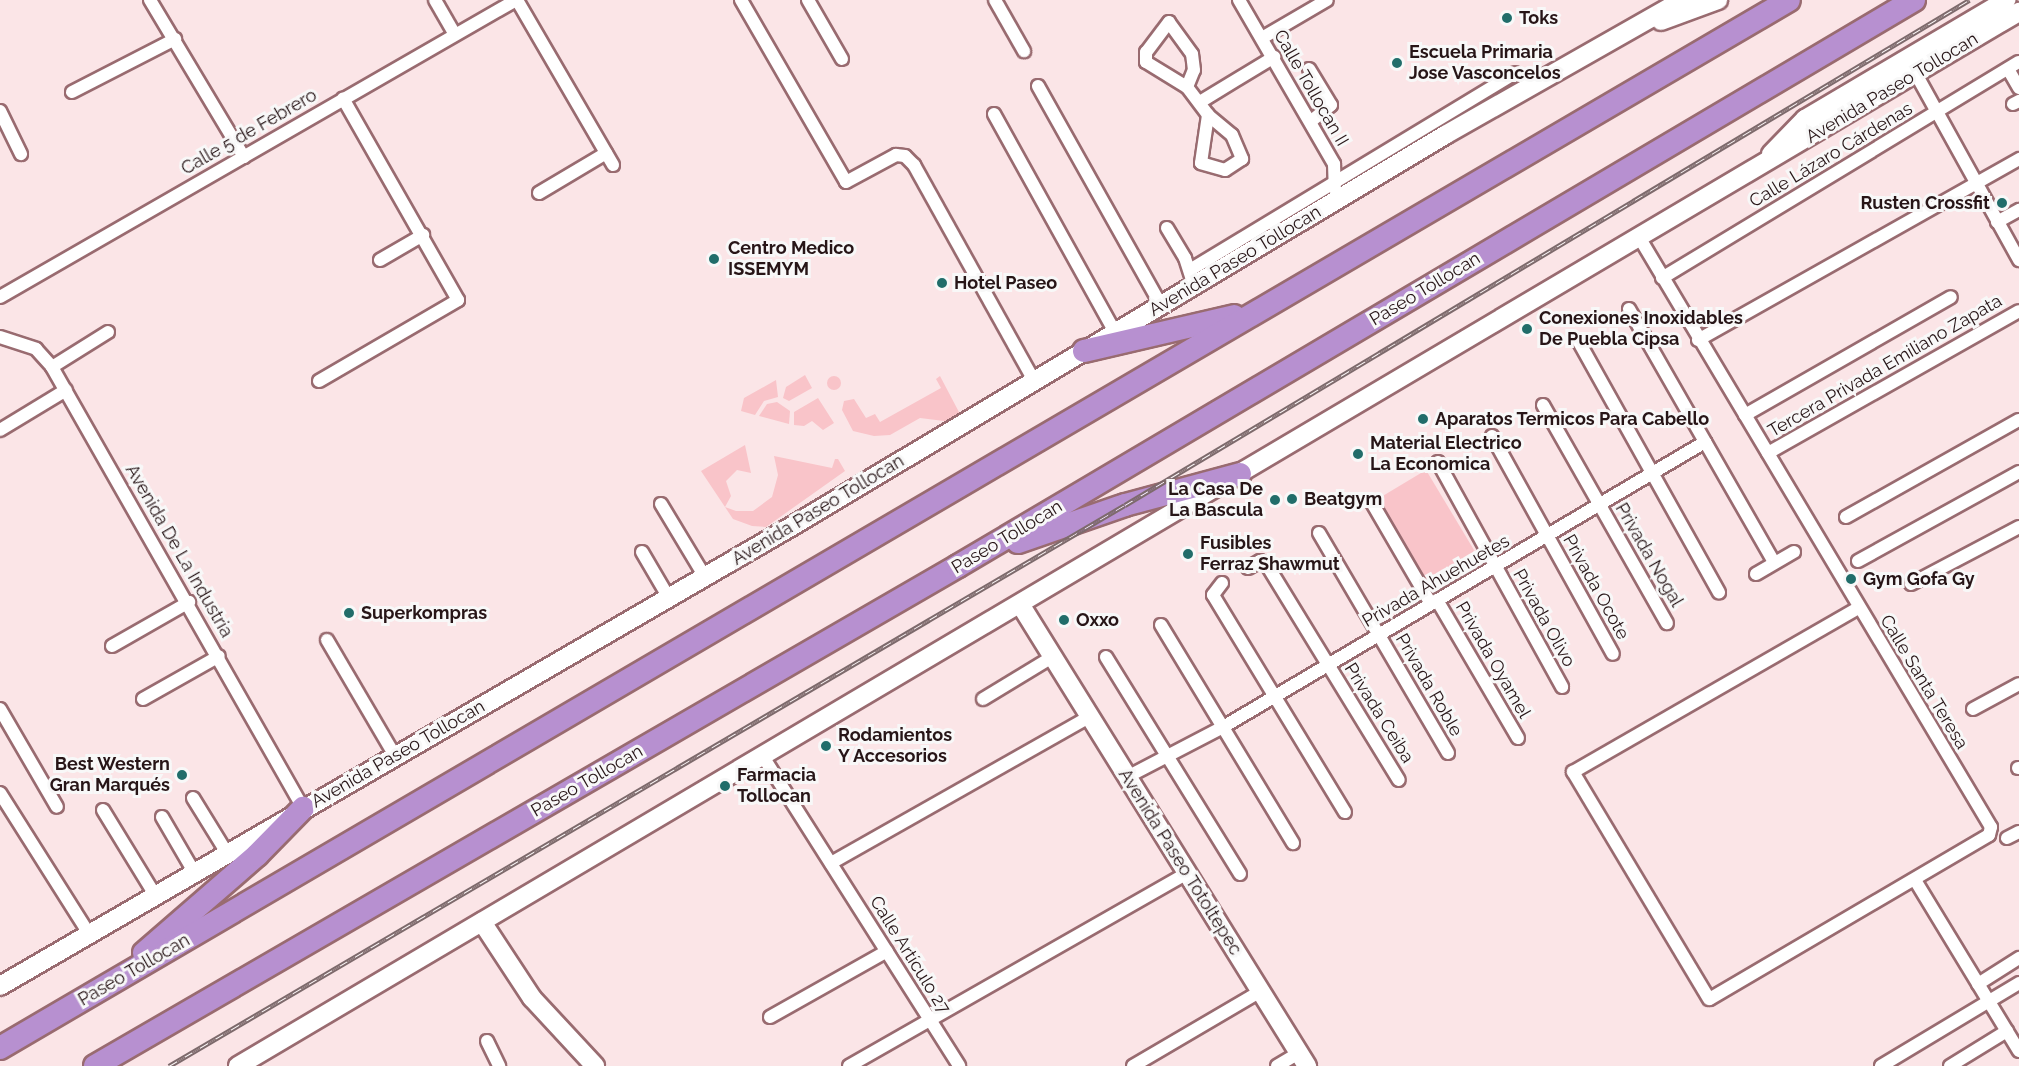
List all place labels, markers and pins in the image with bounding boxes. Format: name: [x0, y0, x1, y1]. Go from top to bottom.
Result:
place label: Toks: [1519, 7, 1558, 29]
marker: Toks: [1500, 11, 1514, 25]
place label: Escuela Primaria Jose Vasconcelos: [1409, 42, 1561, 84]
marker: Escuela Primaria Jose Vasconcelos: [1390, 56, 1404, 70]
place label: Rusten Crossfit: [1860, 192, 1990, 214]
marker: Rusten Crossfit: [1995, 196, 2009, 210]
place label: Centro Medico ISSEMYM: [728, 238, 854, 280]
marker: Centro Medico ISSEMYM: [705, 250, 723, 268]
place label: Hotel Paseo: [954, 272, 1058, 294]
marker: Hotel Paseo: [935, 276, 949, 290]
place label: Conexiones Inoxidables De Puebla Cipsa: [1539, 308, 1743, 350]
marker: Conexiones Inoxidables De Puebla Cipsa: [1520, 322, 1534, 336]
place label: Aparatos Termicos Para Cabello: [1435, 408, 1710, 430]
marker: Aparatos Termicos Para Cabello: [1416, 412, 1430, 426]
place label: Material Electrico La Economica: [1370, 433, 1522, 476]
marker: Material Electrico La Economica: [1351, 447, 1365, 461]
place label: La Casa De La Bascula: [1168, 479, 1263, 522]
place label: Beatgym: [1304, 488, 1382, 510]
marker: Beatgym: [1285, 492, 1299, 506]
marker: La Casa De La Bascula: [1268, 493, 1282, 507]
place label: Fusibles Ferraz Shawmut: [1200, 533, 1340, 576]
marker: Fusibles Ferraz Shawmut: [1181, 547, 1195, 561]
place label: Gym Gofa Gy: [1863, 568, 1975, 590]
marker: Gym Gofa Gy: [1844, 572, 1858, 586]
place label: Superkompras: [361, 602, 487, 624]
marker: Superkompras: [342, 606, 356, 620]
place label: Oxxo: [1076, 609, 1119, 631]
marker: Oxxo: [1057, 613, 1071, 627]
place label: Rodamientos Y Accesorios: [838, 725, 952, 768]
marker: Rodamientos Y Accesorios: [819, 739, 833, 753]
place label: Best Western Gran Marqués: [50, 754, 170, 796]
place label: Farmacia Tollocan: [737, 765, 816, 808]
marker: Best Western Gran Marqués: [175, 768, 189, 782]
marker: Farmacia Tollocan: [718, 779, 732, 793]

